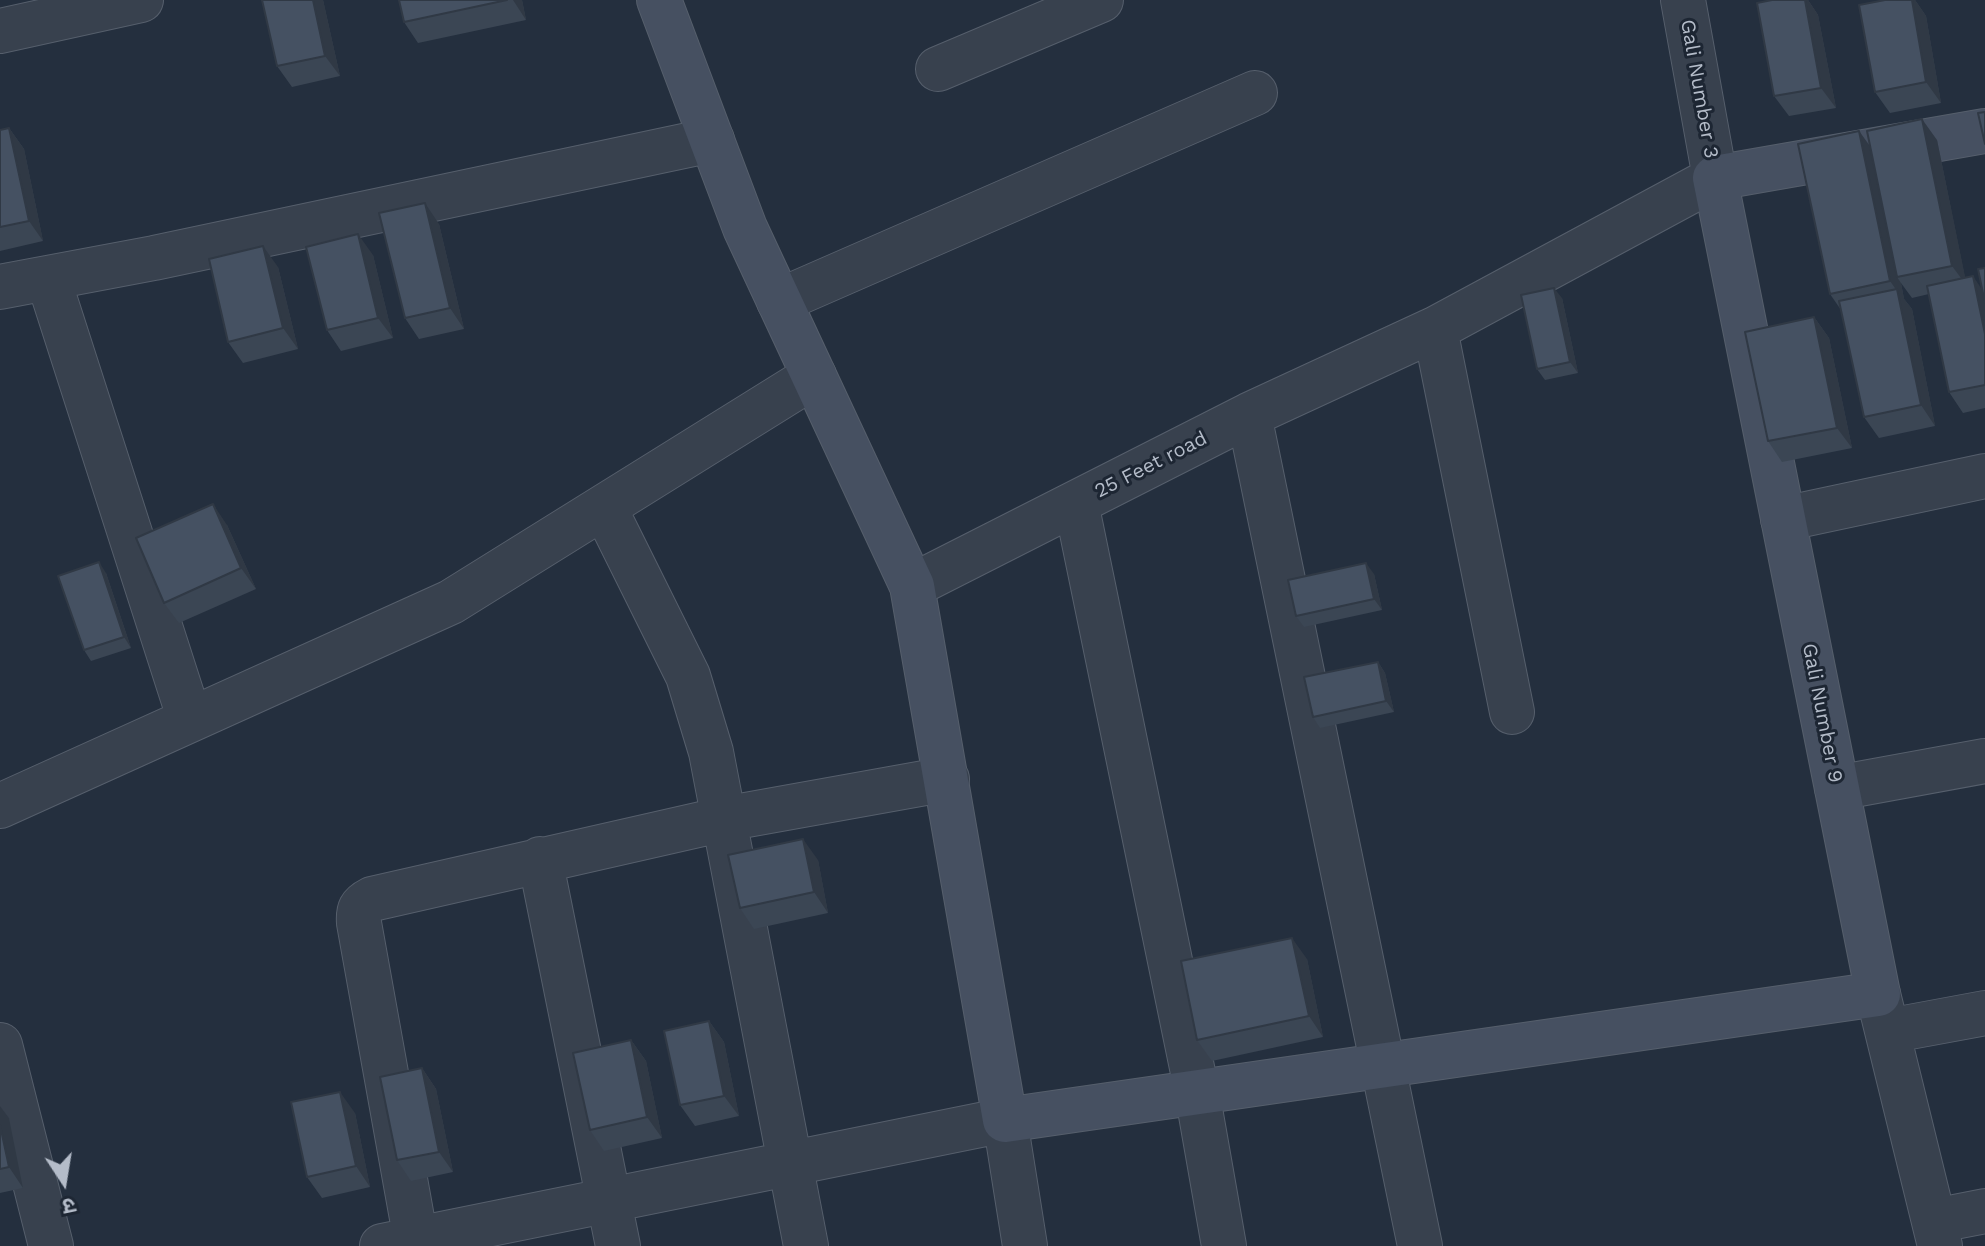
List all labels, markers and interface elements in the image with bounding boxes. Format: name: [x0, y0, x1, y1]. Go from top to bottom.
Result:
street label: Gali Number 3: [1675, 18, 1723, 160]
street label: 25 Feet road: [1091, 426, 1211, 504]
street label: Gali Number 9: [1797, 641, 1847, 785]
north arrow: [24, 1142, 104, 1222]
text: उ: [60, 1192, 78, 1220]

